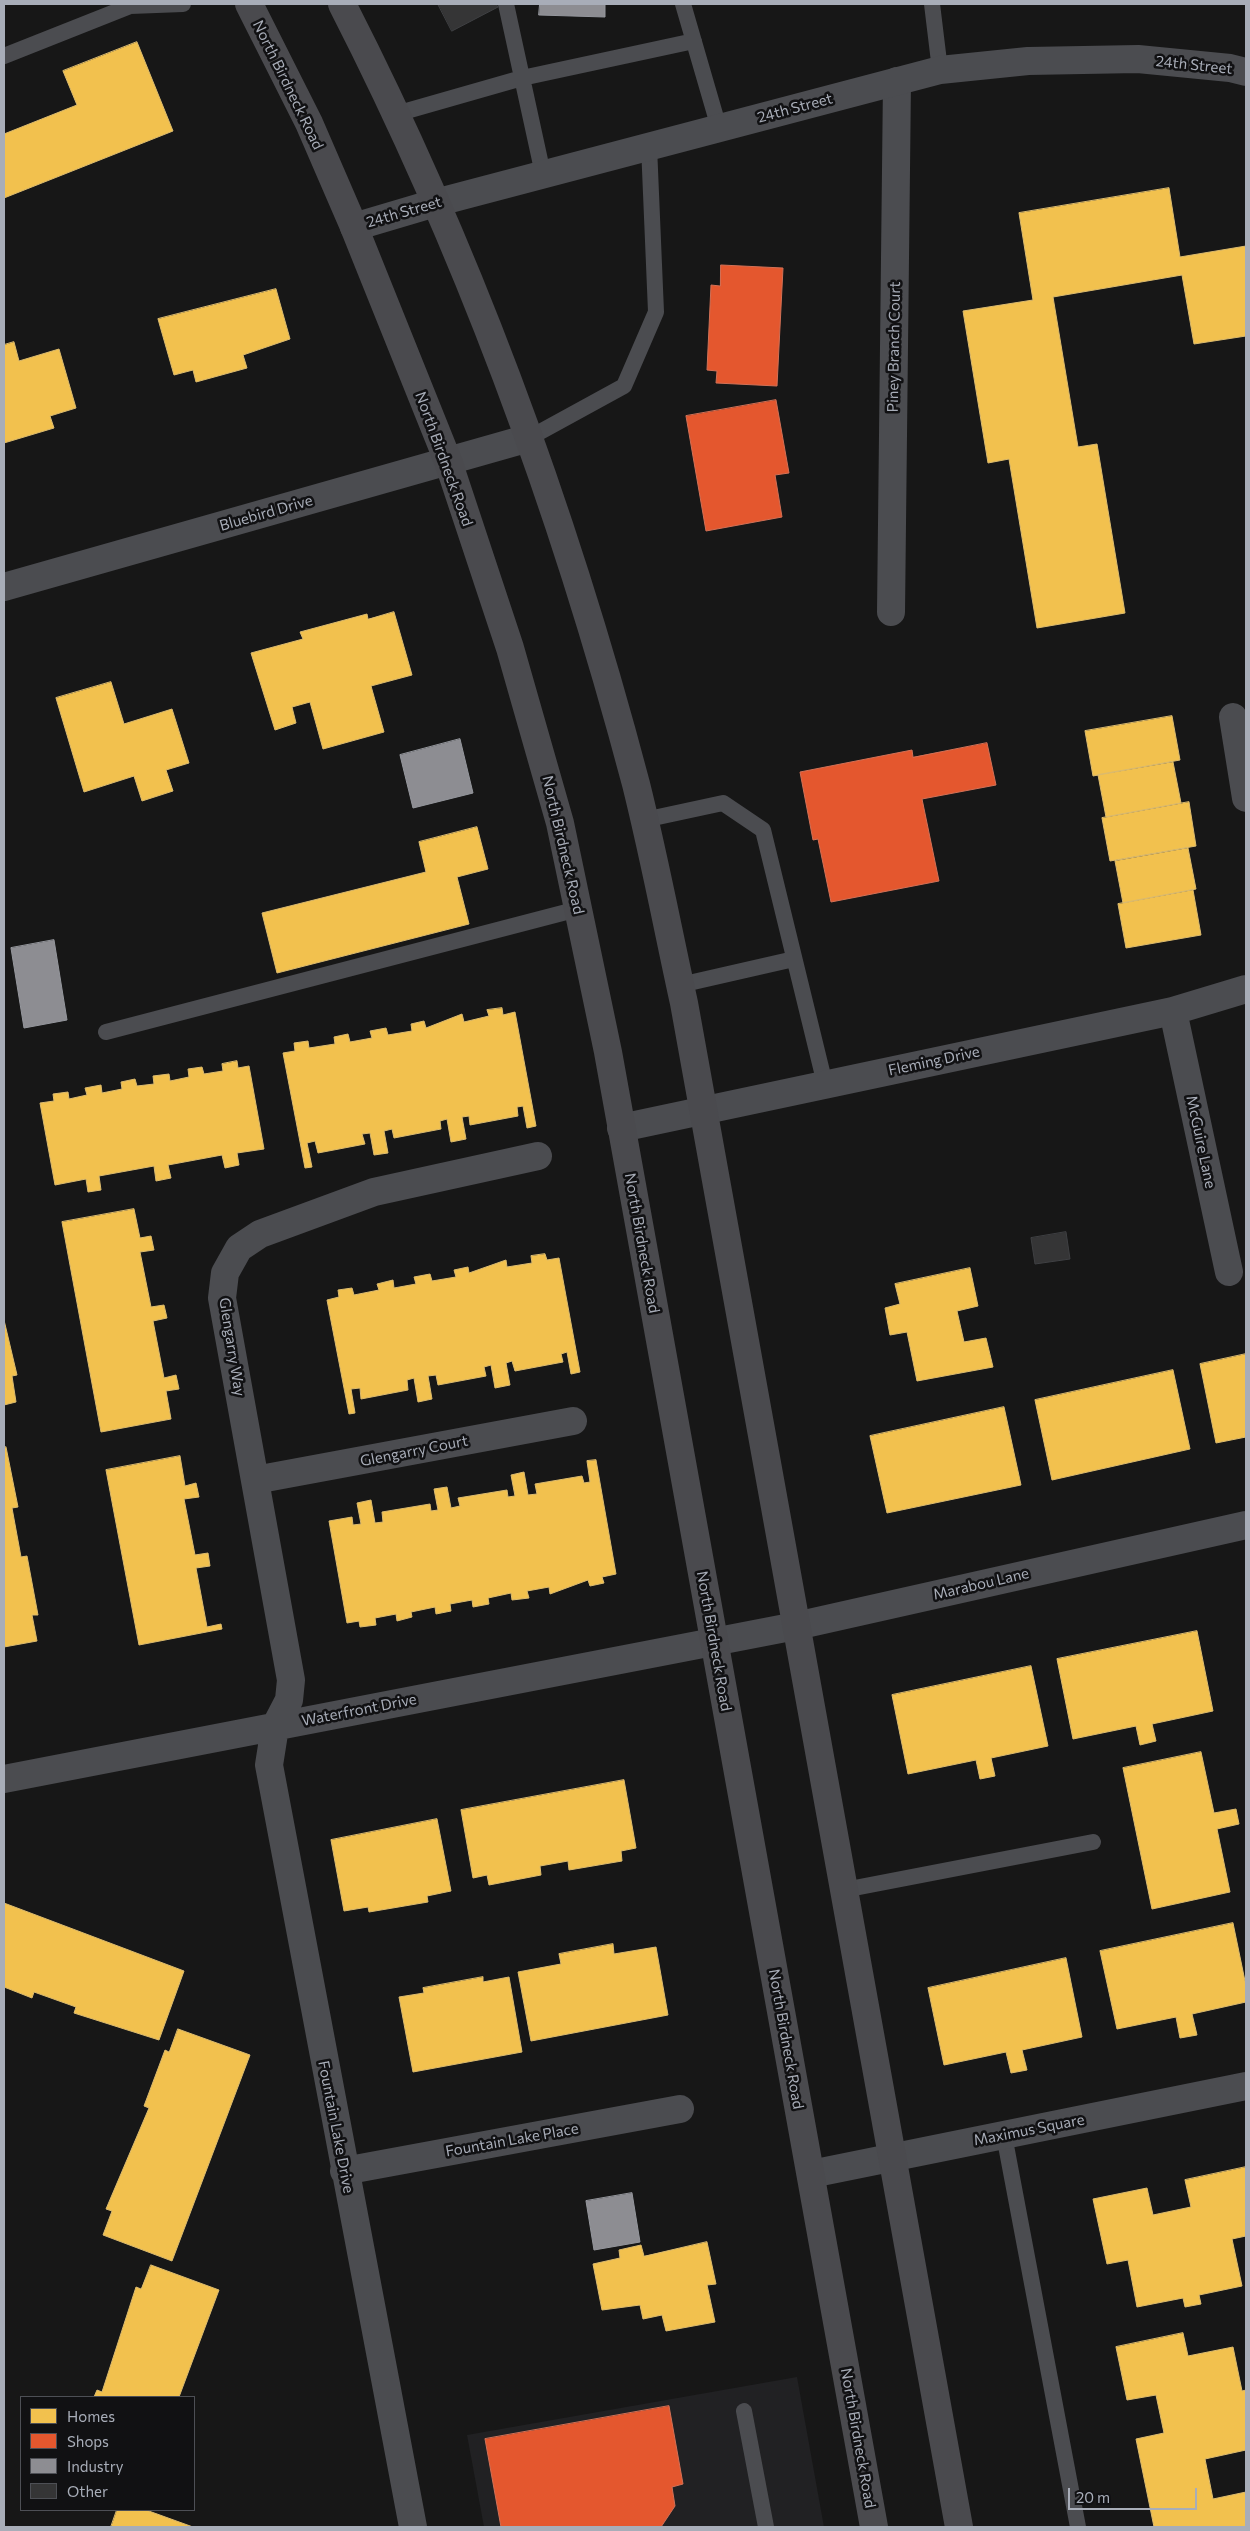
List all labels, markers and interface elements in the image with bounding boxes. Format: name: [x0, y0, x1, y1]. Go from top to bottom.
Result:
street label: North Birdneck Road: [249, 17, 327, 153]
street label: 24th Street: [1155, 52, 1233, 78]
street label: 24th Street: [755, 89, 835, 127]
street label: 24th Street: [364, 193, 444, 231]
street label: Piney Branch Court: [884, 281, 904, 413]
street label: North Birdneck Road: [411, 389, 477, 529]
street label: Bluebird Drive: [217, 491, 315, 535]
street label: North Birdneck Road: [538, 774, 588, 916]
street label: Fleming Drive: [887, 1043, 981, 1079]
street label: McGuire Lane: [1182, 1094, 1220, 1190]
street label: North Birdneck Road: [621, 1172, 663, 1314]
street label: Glengarry Way: [215, 1296, 249, 1398]
street label: Glengarry Court: [359, 1432, 469, 1470]
street label: Marabou Lane: [931, 1564, 1031, 1604]
street label: North Birdneck Road: [693, 1570, 735, 1712]
street label: Waterfront Drive: [300, 1690, 418, 1730]
street label: North Birdneck Road: [765, 1968, 807, 2110]
street label: Fountain Lake Drive: [314, 2059, 358, 2195]
street label: Maximus Square: [972, 2110, 1086, 2150]
street label: Fountain Lake Place: [444, 2119, 580, 2161]
street label: North Birdneck Road: [837, 2367, 879, 2509]
legend: [20, 2396, 195, 2511]
text: Homes: [67, 2407, 115, 2425]
text: Shops: [67, 2432, 109, 2450]
text: Industry: [67, 2457, 124, 2475]
scale bar: [1070, 2478, 1199, 2510]
text: Other: [67, 2482, 108, 2500]
text: 20 m: [1076, 2488, 1110, 2506]

